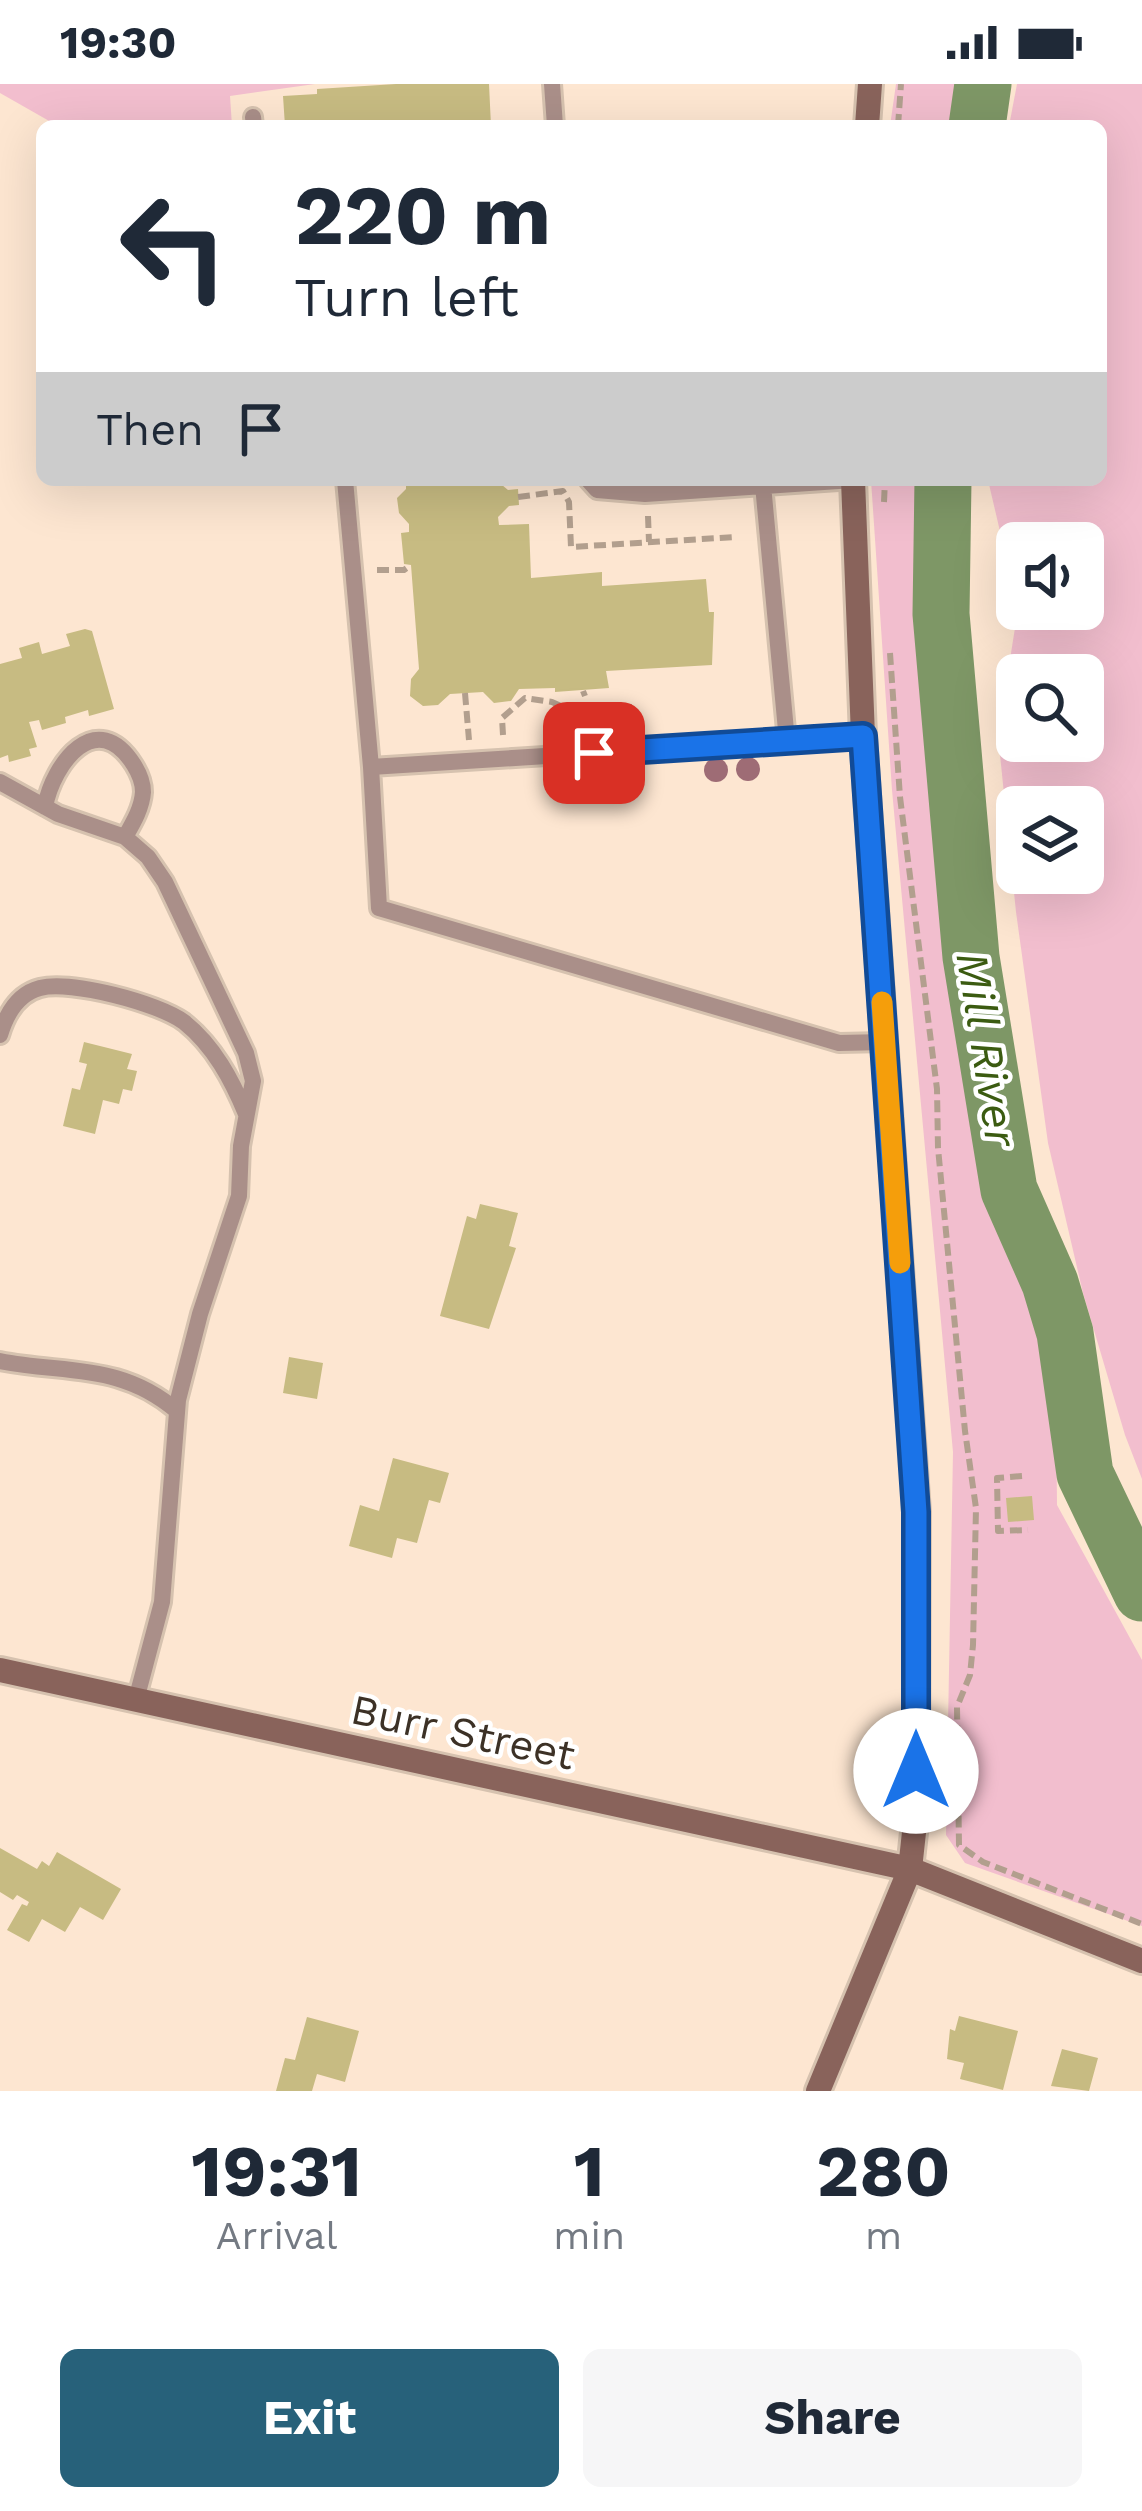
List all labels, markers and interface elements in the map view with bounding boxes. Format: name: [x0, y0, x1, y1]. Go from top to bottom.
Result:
text: 19:30: [60, 16, 176, 69]
text: 220 m: [294, 166, 551, 264]
icon: left: [96, 168, 252, 324]
text: Turn left: [294, 266, 519, 329]
icon: arrive: [228, 396, 294, 462]
text: Then: [96, 403, 204, 456]
map controls: [996, 522, 1104, 894]
button: sound: [996, 522, 1104, 630]
button: search: [996, 654, 1104, 762]
pin: [543, 702, 645, 804]
icon: arrive: [561, 720, 627, 786]
button: layers: [996, 786, 1104, 894]
water label: Mill River: [945, 948, 1029, 1152]
street label: Burr Street: [347, 1684, 579, 1780]
position arrow: [853, 1708, 979, 1834]
text: 19:31: [191, 2129, 362, 2213]
text: 1: [574, 2129, 605, 2213]
text: 280: [816, 2129, 951, 2213]
text: Arrival: [216, 2213, 338, 2258]
text: min: [553, 2213, 625, 2258]
text: m: [865, 2213, 902, 2258]
button: Exit: [60, 2349, 559, 2487]
button: Share: [583, 2349, 1082, 2487]

